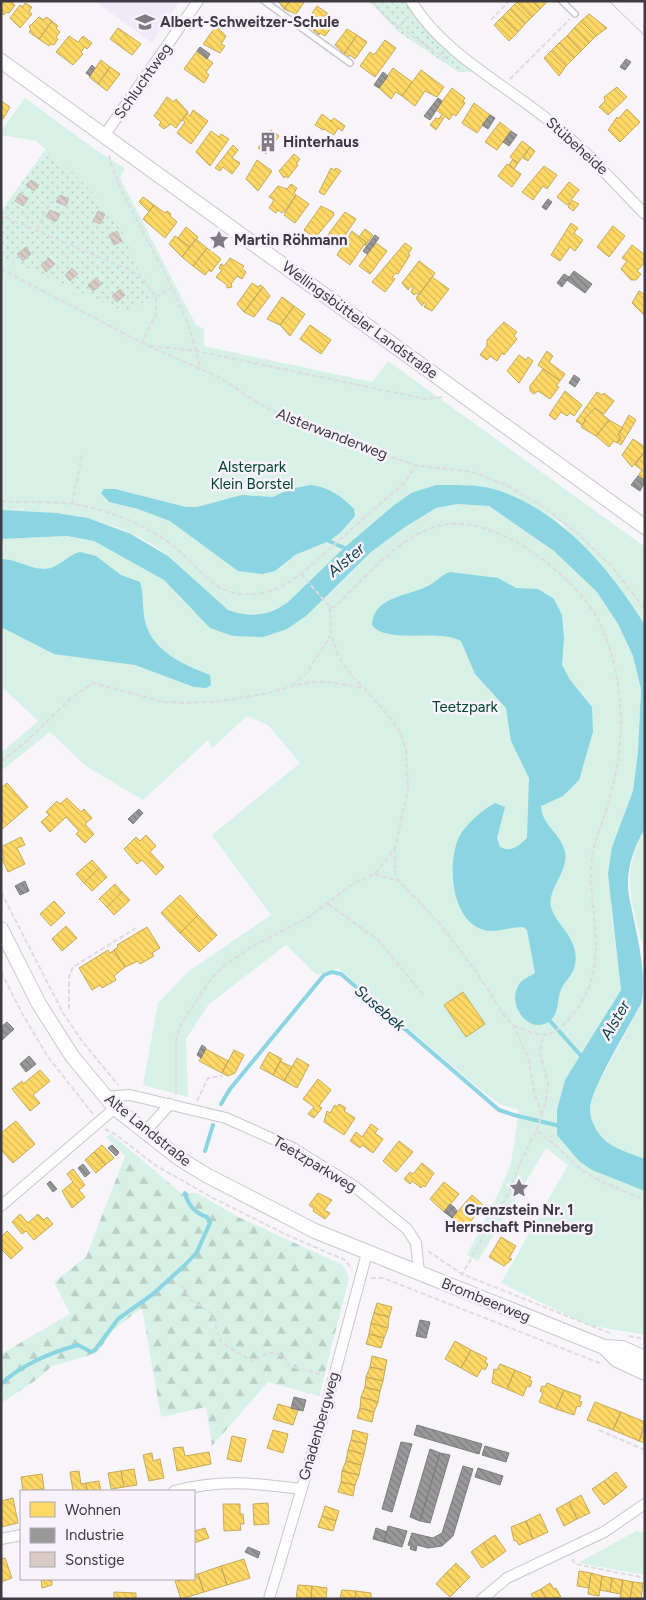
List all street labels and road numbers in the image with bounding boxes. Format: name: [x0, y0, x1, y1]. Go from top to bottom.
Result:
street label: Schluchtweg: [110, 40, 176, 122]
street label: Stübeheide: [542, 113, 612, 179]
street label: Wellingsbütteler Landstraße: [279, 258, 441, 382]
street label: Alsterwanderweg: [274, 405, 390, 463]
street label: Alte Landstraße: [101, 1090, 195, 1170]
street label: Teetzparkweg: [270, 1132, 360, 1196]
street label: Brombeerweg: [439, 1274, 533, 1326]
street label: Gnadenbergweg: [295, 1370, 343, 1482]

